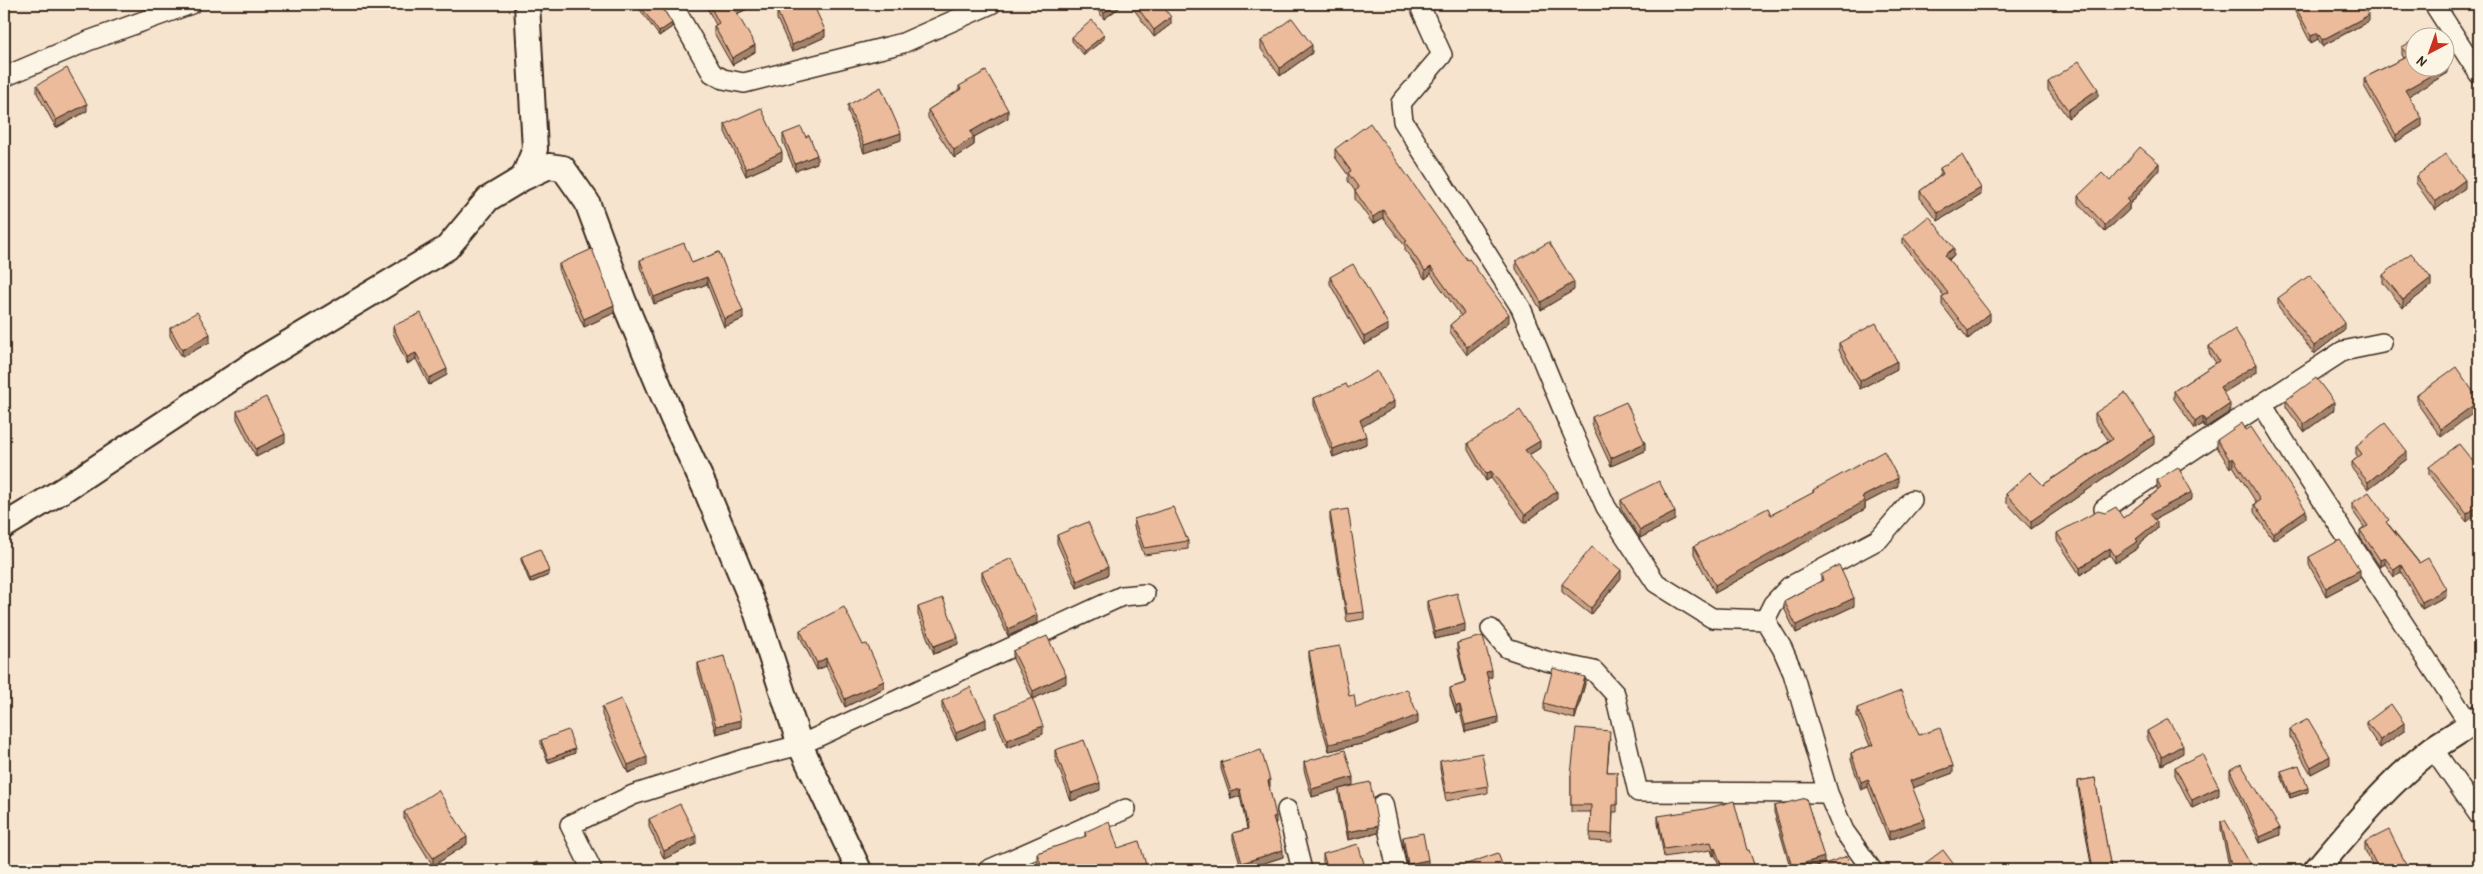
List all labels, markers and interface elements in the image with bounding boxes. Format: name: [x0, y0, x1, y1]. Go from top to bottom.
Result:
north arrow: [2406, 28, 2456, 78]
text: N: [2412, 52, 2430, 72]

